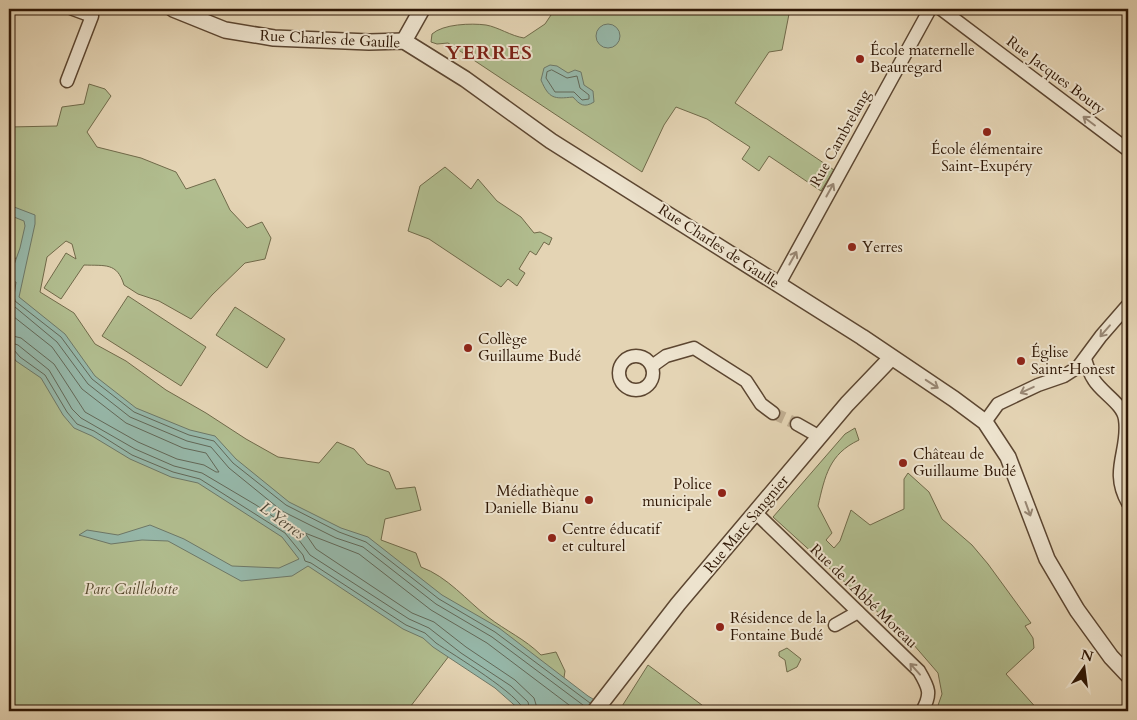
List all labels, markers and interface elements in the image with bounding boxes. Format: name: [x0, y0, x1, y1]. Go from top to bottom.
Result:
street label: Rue Charles de Gaulle: [259, 25, 401, 53]
street label: Rue Jacques Bouty: [1002, 31, 1110, 119]
district label: YERRES: [445, 39, 533, 66]
place label: École maternelle Beauregard: [870, 40, 975, 77]
marker: École maternelle Beauregard: [854, 53, 866, 65]
street label: Rue Cambrelang: [805, 86, 875, 190]
one-way arrow: [1083, 115, 1096, 126]
marker: École élémentaire Saint-Exupéry: [981, 126, 993, 138]
place label: École élémentaire Saint-Exupéry: [931, 139, 1043, 176]
one-way arrow: [825, 182, 835, 197]
street label: Rue Charles de Gaulle: [655, 199, 784, 293]
place label: Yerres: [862, 237, 903, 257]
marker: Yerres: [846, 241, 858, 253]
one-way arrow: [788, 251, 798, 266]
one-way arrow: [1100, 324, 1111, 337]
place label: Collège Guillaume Budé: [478, 329, 582, 366]
marker: Collège Guillaume Budé: [462, 342, 474, 354]
place label: Église Saint-Honest: [1031, 342, 1115, 379]
marker: Église Saint-Honest: [1015, 355, 1027, 367]
one-way arrow: [925, 379, 939, 390]
one-way arrow: [1020, 385, 1035, 395]
place label: Château de Guillaume Budé: [913, 444, 1017, 481]
marker: Château de Guillaume Budé: [897, 457, 909, 469]
street label: Rue Marc Sangnier: [699, 470, 793, 577]
place label: Police municipale: [642, 474, 712, 511]
place label: Médiathèque Danielle Bianu: [485, 481, 579, 518]
marker: Police municipale: [716, 487, 728, 499]
marker: Médiathèque Danielle Bianu: [583, 494, 595, 506]
water label: L'Yerres: [255, 497, 310, 545]
one-way arrow: [1024, 501, 1033, 516]
place label: Centre éducatif et culturel: [562, 519, 662, 556]
marker: Centre éducatif et culturel: [546, 532, 558, 544]
street label: Rue de l'Abbé Moreau: [806, 539, 922, 653]
park label: Parc Caillebotte: [84, 579, 178, 599]
place label: Résidence de la Fontaine Budé: [730, 608, 827, 645]
marker: Résidence de la Fontaine Budé: [714, 621, 726, 633]
north arrow: [1060, 642, 1110, 692]
text: N: [1079, 645, 1095, 667]
one-way arrow: [909, 662, 921, 675]

